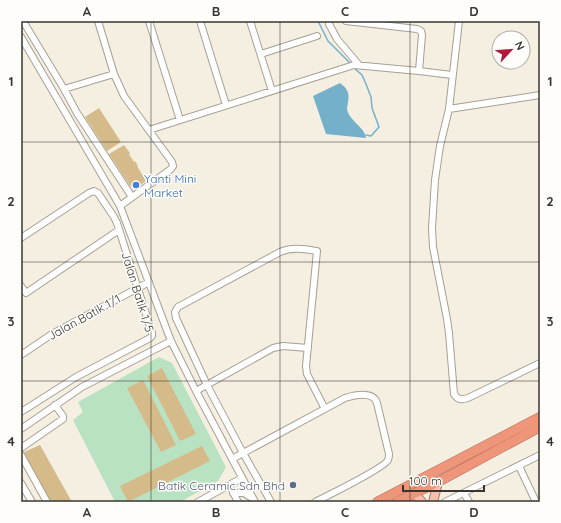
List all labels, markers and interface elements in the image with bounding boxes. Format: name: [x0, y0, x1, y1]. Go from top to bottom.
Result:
text: A: [83, 3, 92, 19]
text: B: [212, 3, 220, 19]
text: C: [341, 3, 349, 19]
text: D: [469, 3, 479, 19]
north arrow: [491, 30, 531, 70]
text: N: [512, 39, 528, 52]
text: 1: [8, 73, 14, 89]
text: 1: [547, 73, 553, 89]
place label: Yanti Mini Market: [144, 171, 196, 200]
marker: Yanti Mini Market: [131, 180, 141, 190]
text: 2: [7, 193, 15, 209]
text: 2: [546, 193, 554, 209]
street label: Jalan Batik 1/5: [119, 250, 157, 334]
street label: Jalan Batik 1/1: [45, 291, 123, 343]
text: 3: [8, 313, 15, 329]
text: 3: [547, 313, 554, 329]
text: 4: [7, 433, 15, 449]
text: 4: [546, 433, 554, 449]
scale bar: [403, 467, 484, 493]
text: 100 m: [409, 473, 442, 488]
place label: Batik Ceramic Sdn Bhd: [158, 478, 285, 493]
marker: Batik Ceramic Sdn Bhd: [288, 480, 298, 490]
text: A: [83, 504, 92, 520]
text: B: [212, 504, 220, 520]
text: C: [341, 504, 349, 520]
text: D: [469, 504, 479, 520]

